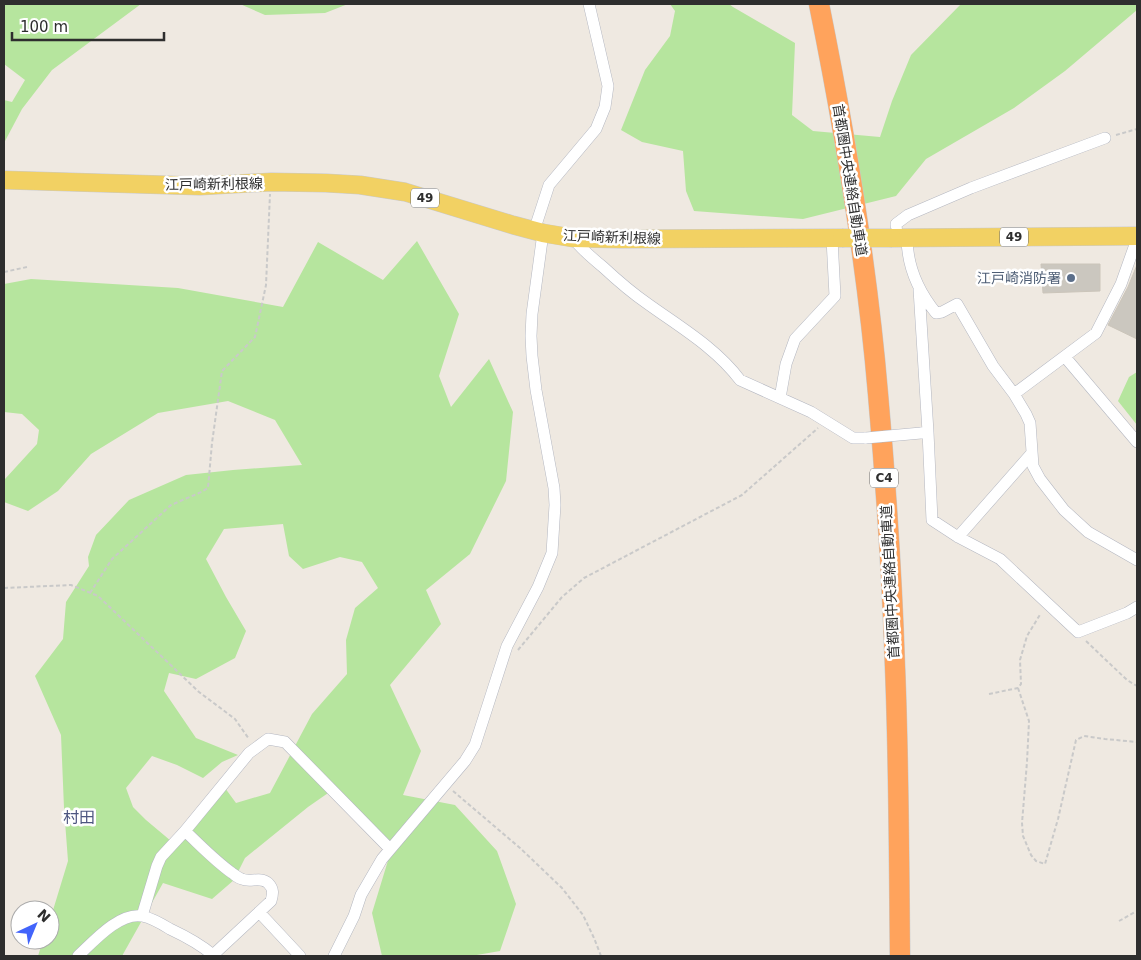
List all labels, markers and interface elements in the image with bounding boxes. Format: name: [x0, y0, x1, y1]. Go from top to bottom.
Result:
scale bar: [12, 10, 165, 42]
text: 100 m: [20, 18, 68, 36]
street label: 首都圏中央連絡自動車道: [830, 103, 870, 257]
street label: 江戸崎新利根線: [165, 175, 263, 193]
road number: 49: [411, 188, 439, 208]
street label: 江戸崎新利根線: [563, 227, 661, 247]
road number: 49: [1000, 228, 1028, 246]
place label: 江戸崎消防署: [977, 270, 1061, 286]
marker: 江戸崎消防署: [1065, 272, 1077, 284]
road number: C4: [870, 468, 898, 488]
street label: 首都圏中央連絡自動車道: [878, 505, 902, 659]
district label: 村田: [63, 808, 95, 827]
north arrow: [10, 900, 60, 950]
text: N: [34, 906, 54, 925]

